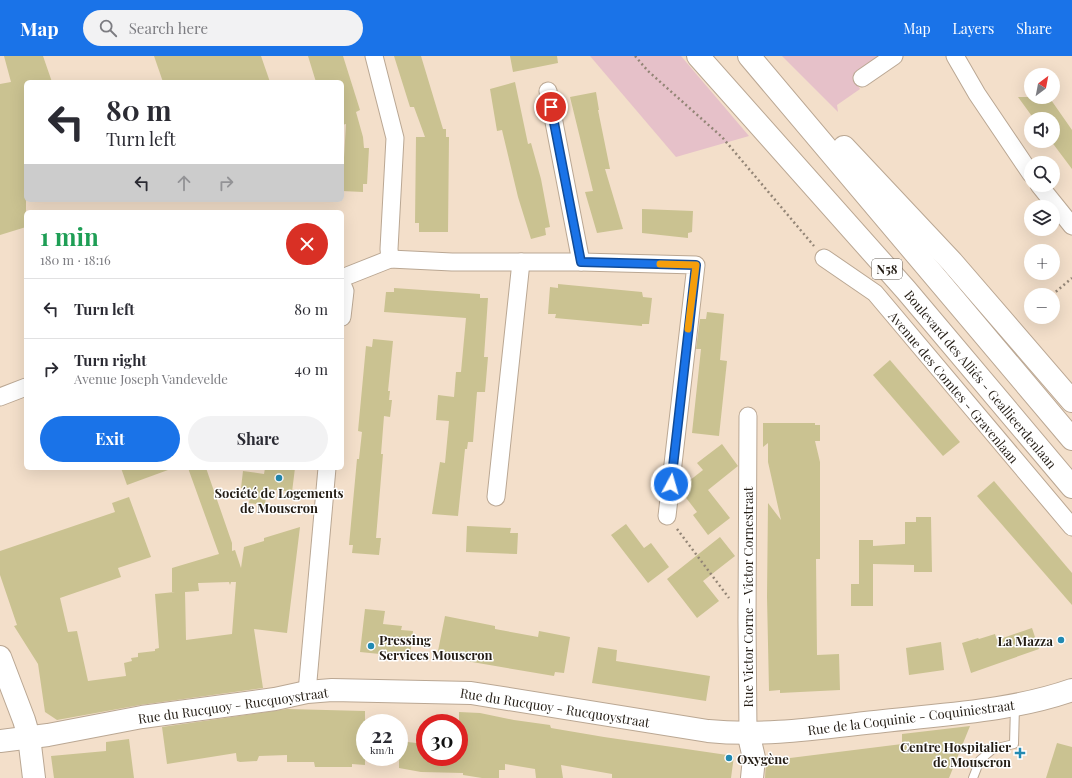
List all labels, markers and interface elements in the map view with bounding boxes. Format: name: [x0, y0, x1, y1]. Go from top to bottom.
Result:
search box: [83, 10, 363, 46]
text: Map: [20, 15, 59, 41]
icon: search: [97, 17, 119, 39]
text: Search here: [129, 18, 208, 38]
text: Map: [903, 19, 931, 38]
text: Layers: [953, 19, 994, 38]
text: Share: [1016, 19, 1052, 38]
north arrow: [1024, 68, 1060, 104]
map controls: [1024, 68, 1060, 324]
pin: [534, 90, 568, 124]
text: 80 m: [106, 91, 172, 128]
icon: left: [40, 96, 92, 148]
icon: arrive: [540, 96, 562, 118]
button: sound: [1024, 112, 1060, 148]
text: Turn left: [106, 127, 176, 151]
button: search: [1024, 156, 1060, 192]
icon: left: [131, 172, 153, 194]
icon: ahead: [173, 172, 195, 194]
icon: right: [215, 172, 237, 194]
button: layers: [1024, 200, 1060, 236]
text: 1 min: [40, 220, 99, 252]
button: close: [286, 223, 328, 265]
button: +: [1024, 244, 1060, 280]
text: 180 m · 18:16: [40, 251, 111, 268]
road number: N58: [872, 259, 902, 279]
street label: Boulevard des Alliés - Geallieerdenlaan: [901, 286, 1061, 472]
button: −: [1024, 288, 1060, 324]
icon: left: [40, 298, 62, 320]
text: Turn left: [74, 299, 135, 319]
text: 80 m: [294, 299, 328, 319]
street label: Avenue des Comtes - Gravenlaan: [885, 307, 1023, 467]
text: Turn right: [74, 350, 147, 370]
icon: right: [40, 358, 62, 380]
text: 40 m: [295, 359, 328, 379]
text: Avenue Joseph Vandevelde: [74, 370, 228, 387]
button: Exit: [40, 416, 180, 462]
button: Share: [188, 416, 328, 462]
position arrow: [650, 463, 692, 505]
marker: Société de Logements de Mouscron: [274, 473, 284, 483]
place label: Société de Logements de Mouscron: [214, 484, 344, 516]
street label: Rue Victor Corne - Victor Cornestraat: [739, 486, 756, 707]
place label: Pressing Services Mouscron: [379, 631, 493, 663]
place label: La Mazza: [998, 632, 1053, 649]
marker: La Mazza: [1056, 635, 1066, 645]
marker: Pressing Services Mouscron: [366, 641, 376, 651]
street label: Rue du Rucquoy - Rucquoystraat: [137, 683, 330, 727]
street label: Rue du Rucquoy - Rucquoystraat: [459, 684, 651, 730]
street label: Rue de la Coquinie - Coquiniestraat: [806, 696, 1016, 738]
speed limit sign: 30: [416, 714, 468, 766]
text: 22: [372, 721, 392, 748]
place label: Centre Hospitalier de Mouscron: [900, 738, 1011, 770]
text: km/h: [370, 743, 394, 757]
marker: Centre Hospitalier de Mouscron: [1014, 747, 1026, 759]
place label: Oxygène: [737, 750, 789, 767]
marker: Oxygène: [724, 753, 734, 763]

